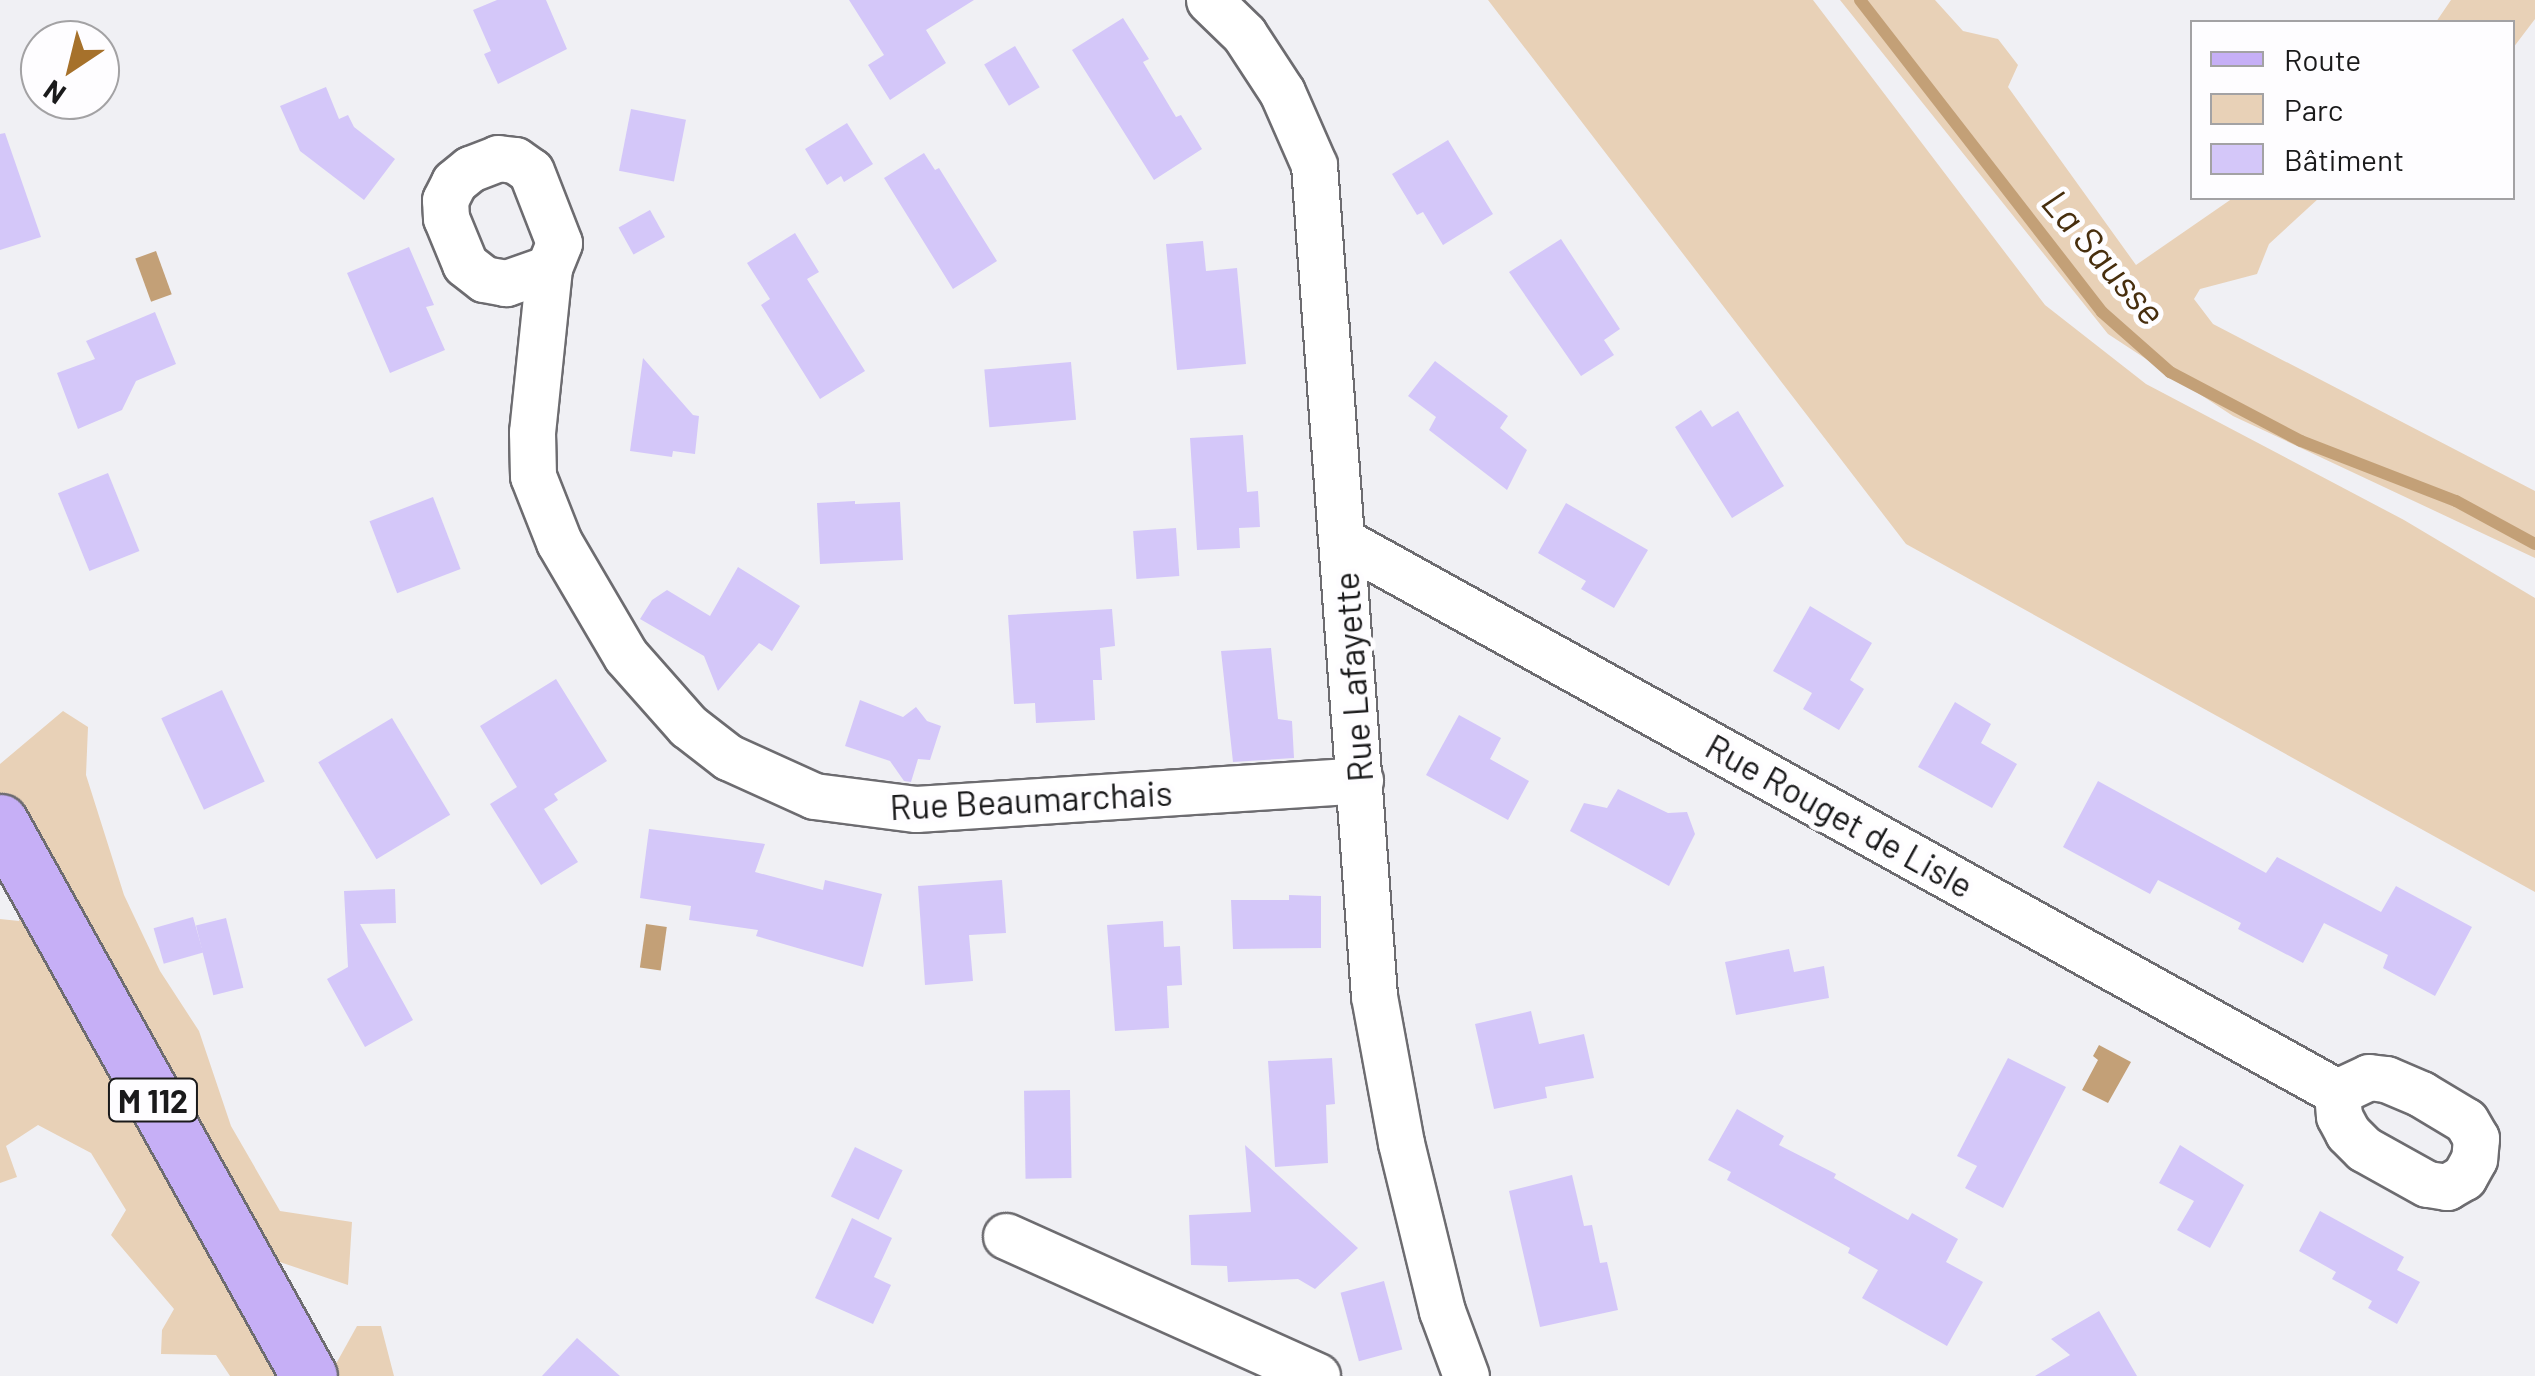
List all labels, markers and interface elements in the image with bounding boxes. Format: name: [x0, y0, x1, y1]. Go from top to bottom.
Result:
north arrow: [20, 20, 120, 120]
legend: [2190, 20, 2515, 200]
text: Route: [2284, 41, 2361, 77]
text: N: [37, 74, 71, 112]
text: Parc: [2284, 91, 2343, 127]
text: Bâtiment: [2284, 141, 2404, 177]
water label: La Sausse: [2033, 180, 2175, 334]
street label: Rue Lafayette: [1324, 571, 1380, 783]
street label: Rue Rouget de Lisle: [1699, 724, 1981, 906]
street label: Rue Beaumarchais: [889, 771, 1173, 827]
road number: M 112: [106, 1073, 200, 1127]

